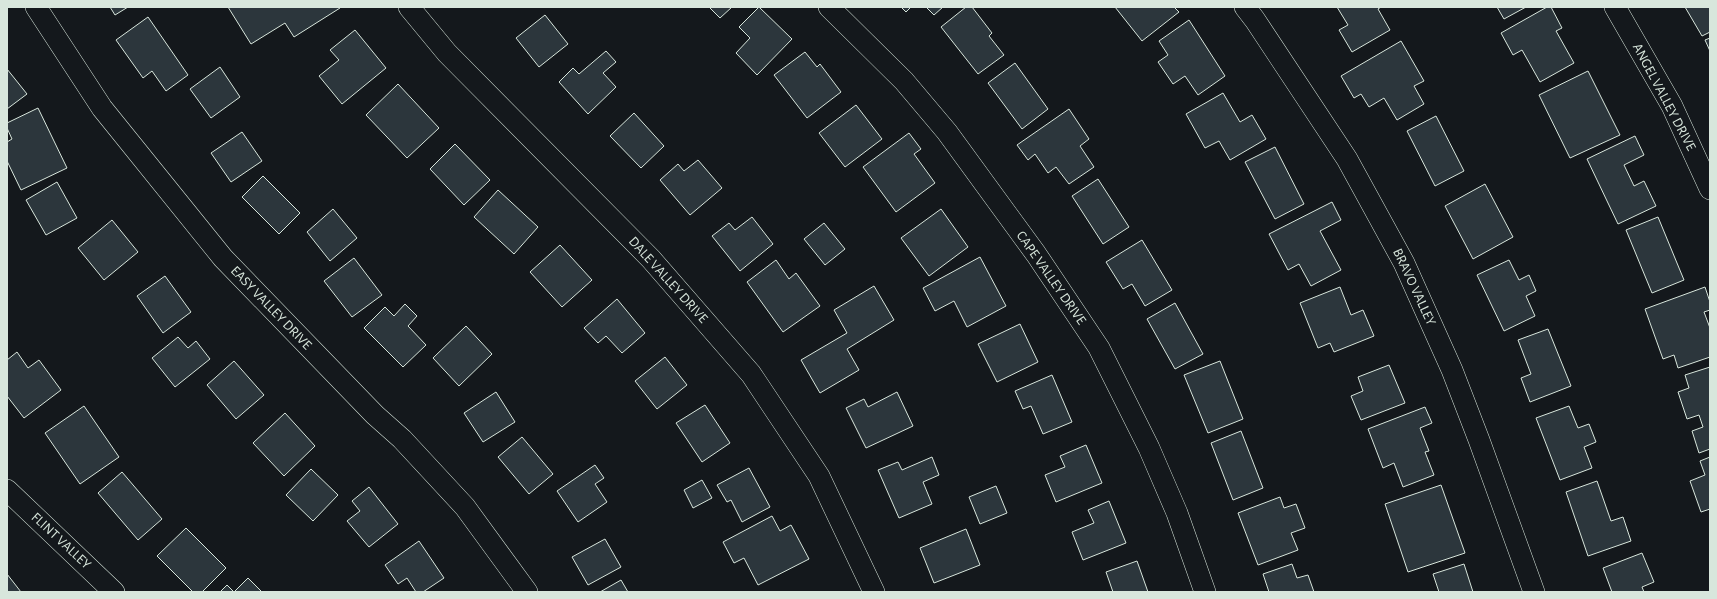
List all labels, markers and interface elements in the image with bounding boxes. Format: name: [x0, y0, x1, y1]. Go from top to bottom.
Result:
street label: ANGEL VALLEY DRIVE: [1630, 41, 1698, 153]
street label: CAPE VALLEY DRIVE: [1014, 229, 1089, 327]
street label: DALE VALLEY DRIVE: [626, 234, 710, 326]
street label: BRAVO VALLEY: [1390, 246, 1438, 328]
street label: EASY VALLEY DRIVE: [228, 264, 314, 353]
street label: FLINT VALLEY: [29, 510, 94, 572]

